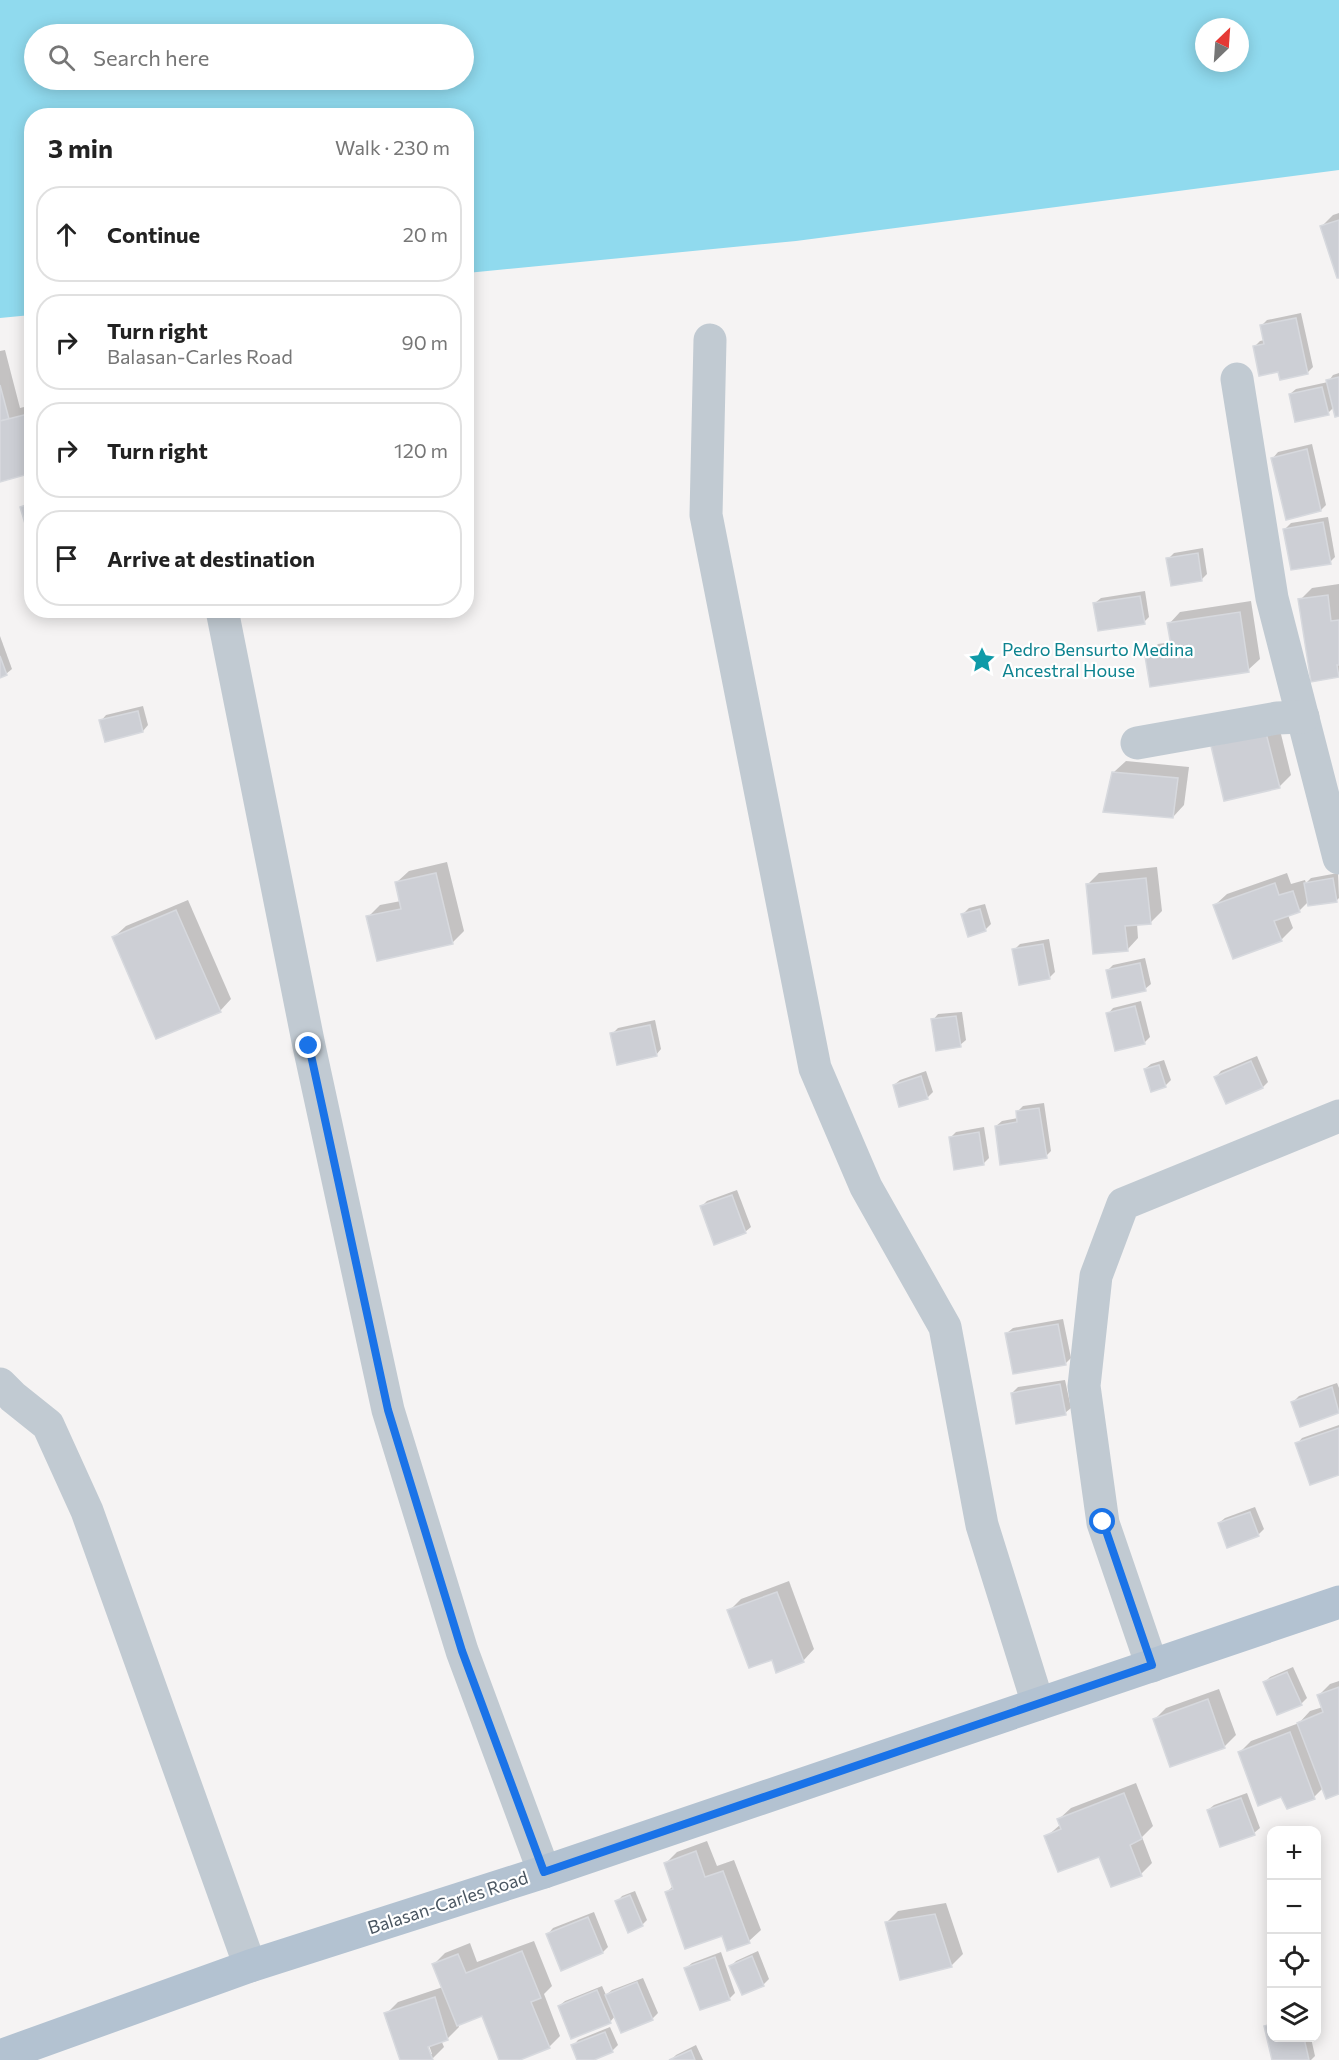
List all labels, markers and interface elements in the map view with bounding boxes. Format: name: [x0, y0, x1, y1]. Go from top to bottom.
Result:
north arrow: [1195, 18, 1249, 72]
search box: [24, 24, 474, 90]
icon: search: [45, 41, 78, 74]
text: Search here: [93, 44, 209, 71]
text: 3 min: [48, 132, 113, 163]
text: Walk · 230 m: [335, 135, 450, 159]
icon: ahead: [50, 218, 83, 251]
text: Continue: [107, 221, 200, 248]
text: 20 m: [403, 222, 448, 246]
text: Turn right: [107, 317, 208, 344]
icon: right: [50, 326, 83, 359]
text: 90 m: [402, 330, 448, 354]
text: Balasan-Carles Road: [107, 344, 293, 368]
icon: right: [50, 434, 83, 467]
text: Turn right: [107, 437, 208, 464]
text: 120 m: [394, 438, 448, 462]
icon: arrive: [50, 542, 83, 575]
text: Arrive at destination: [107, 545, 315, 572]
place label: Pedro Bensurto Medina Ancestral House: [1002, 638, 1194, 681]
place icon: Pedro Bensurto Medina Ancestral House: [967, 645, 997, 675]
route end: [295, 1032, 321, 1058]
route start: [1089, 1508, 1115, 1534]
map controls: [1267, 1826, 1321, 2042]
button: +: [1267, 1826, 1321, 1880]
street label: Balasan-Carles Road: [365, 1866, 531, 1938]
button: −: [1267, 1880, 1321, 1934]
button: locate: [1267, 1934, 1321, 1988]
button: layers: [1267, 1988, 1321, 2042]

